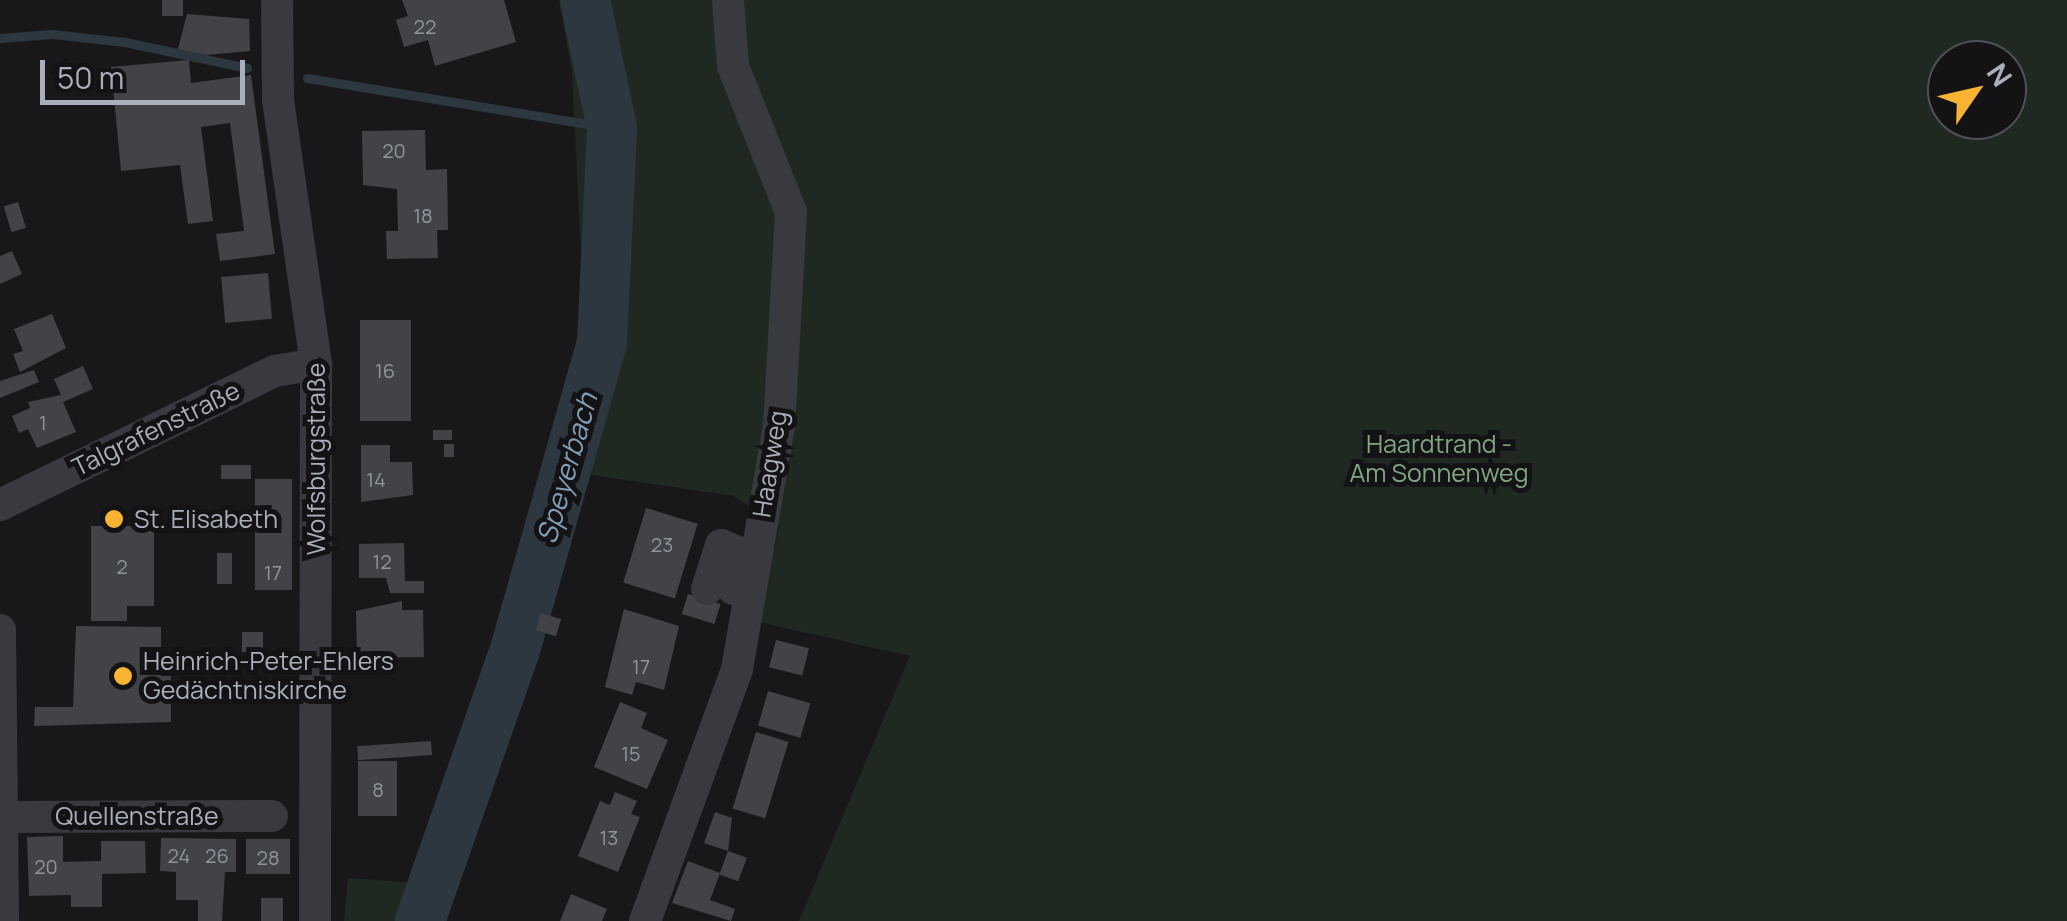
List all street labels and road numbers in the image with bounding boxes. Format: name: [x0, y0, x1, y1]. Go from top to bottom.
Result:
street label: Wolfsburgstraße: [301, 363, 331, 555]
street label: Talgrafenstraße: [67, 375, 245, 483]
street label: Haagweg: [747, 408, 793, 520]
street label: Quellenstraße: [55, 801, 219, 831]

